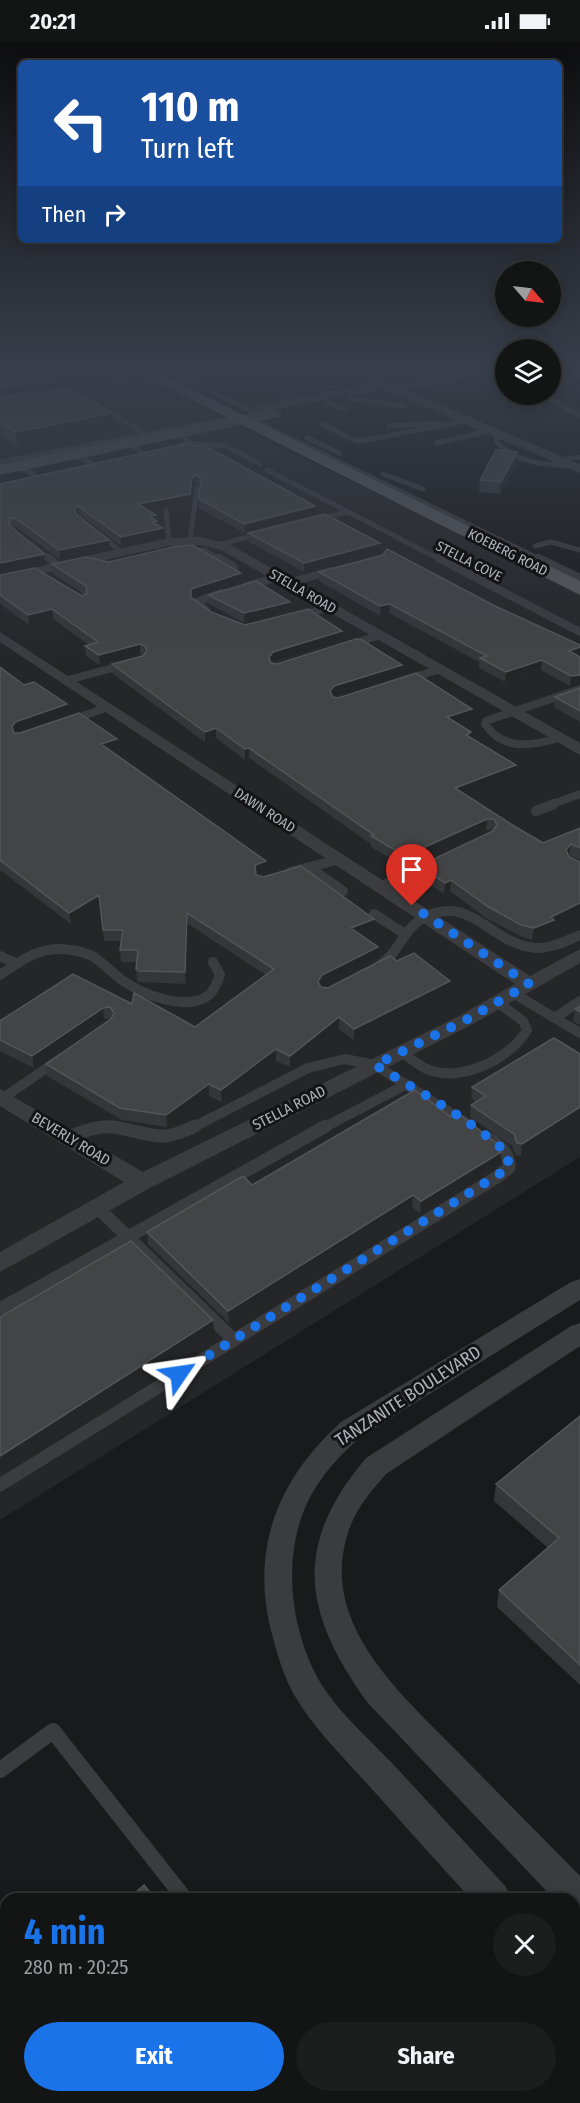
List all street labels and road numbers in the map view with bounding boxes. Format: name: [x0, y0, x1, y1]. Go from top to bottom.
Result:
street label: KOEBERG ROAD: [465, 525, 551, 580]
street label: STELLA COVE: [433, 538, 505, 586]
street label: STELLA ROAD: [266, 565, 339, 617]
street label: DAWN ROAD: [231, 784, 298, 836]
street label: STELLA ROAD: [249, 1082, 329, 1134]
street label: BEVERLY ROAD: [29, 1109, 113, 1169]
street label: TANZANITE BOULEVARD: [331, 1341, 485, 1451]

